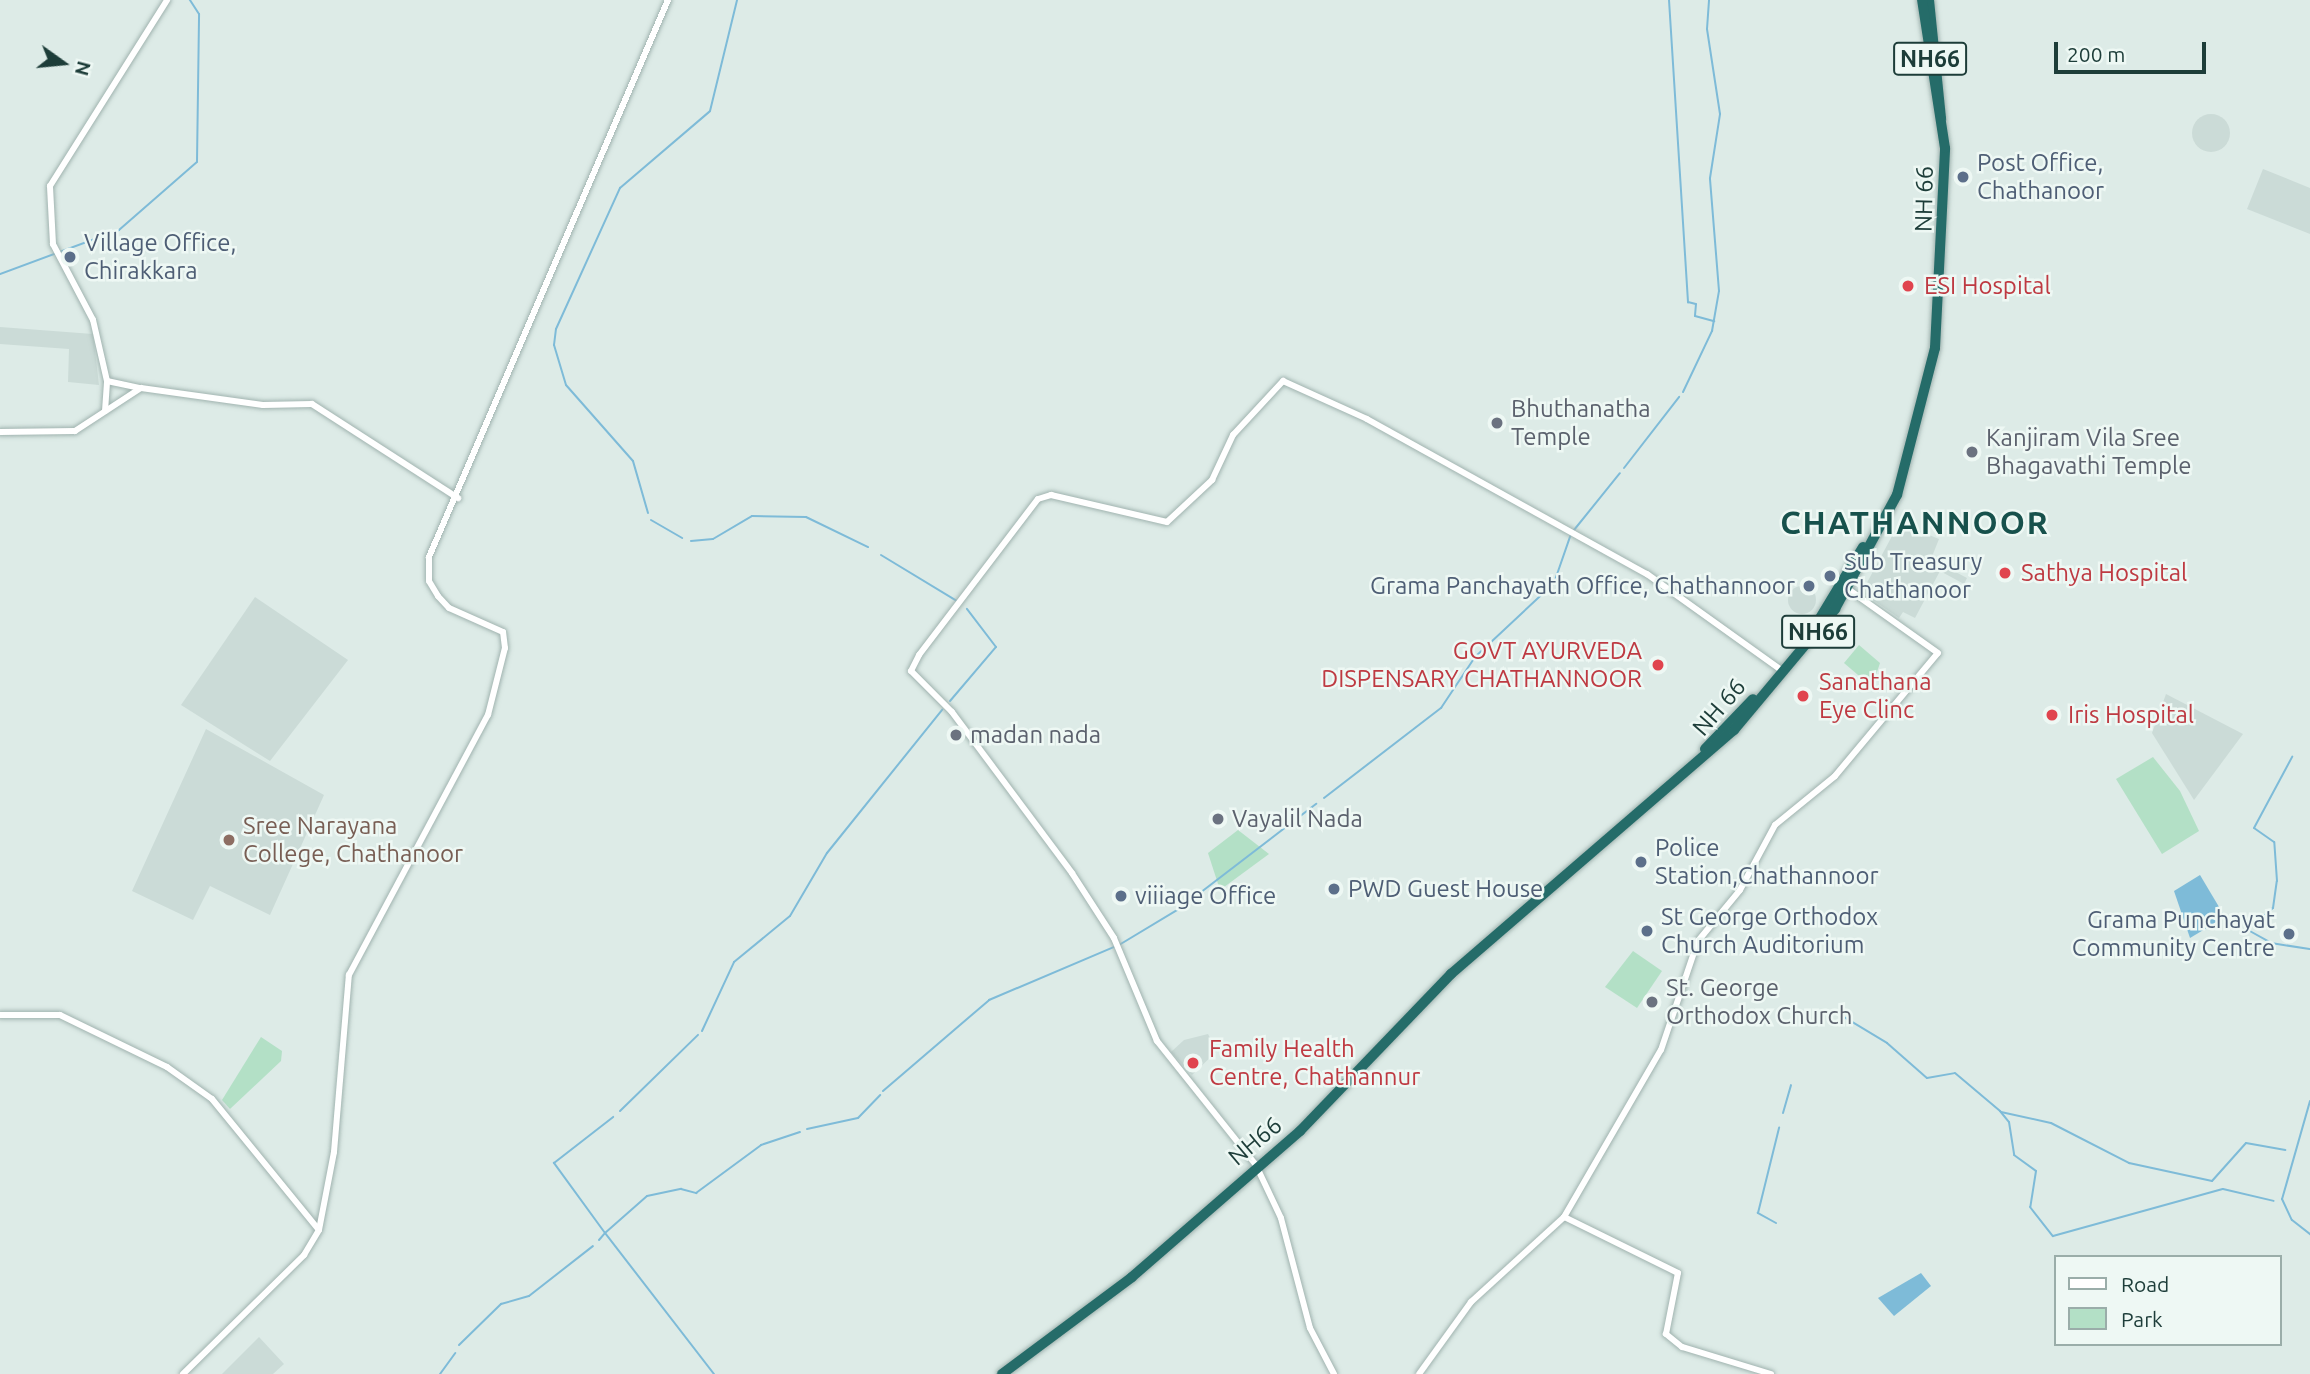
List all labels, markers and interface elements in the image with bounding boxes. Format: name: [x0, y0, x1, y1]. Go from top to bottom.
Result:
north arrow: [28, 28, 98, 98]
scale bar: [2058, 28, 2210, 72]
road number: NH66: [1892, 40, 1968, 78]
text: 200 m: [2067, 42, 2125, 66]
text: N: [71, 59, 96, 78]
place label: Post Office, Chathanoor: [1977, 149, 2104, 205]
street label: NH 66: [1909, 166, 1939, 232]
marker: Post Office, Chathanoor: [1955, 169, 1971, 185]
place label: Village Office, Chirakkara: [84, 229, 236, 285]
marker: Village Office, Chirakkara: [62, 249, 78, 265]
place label: ESI Hospital: [1924, 272, 2051, 300]
marker: ESI Hospital: [1898, 276, 1918, 296]
place label: Bhuthanatha Temple: [1511, 395, 1651, 451]
marker: Bhuthanatha Temple: [1489, 415, 1505, 431]
place label: Kanjiram Vila Sree Bhagavathi Temple: [1986, 424, 2192, 480]
marker: Kanjiram Vila Sree Bhagavathi Temple: [1964, 444, 1980, 460]
district label: CHATHANNOOR: [1782, 503, 2048, 541]
place label: Sub Treasury Chathanoor: [1844, 548, 1982, 604]
place label: Sathya Hospital: [2021, 559, 2187, 587]
marker: Sathya Hospital: [1995, 563, 2015, 583]
marker: Sub Treasury Chathanoor: [1822, 568, 1838, 584]
place label: Grama Panchayath Office, Chathannoor: [1370, 572, 1795, 600]
marker: Grama Panchayath Office, Chathannoor: [1801, 578, 1817, 594]
road number: NH66: [1780, 612, 1856, 652]
place label: GOVT AYURVEDA DISPENSARY CHATHANNOOR: [1321, 637, 1642, 693]
marker: GOVT AYURVEDA DISPENSARY CHATHANNOOR: [1648, 655, 1668, 675]
place label: Sanathana Eye Clinc: [1819, 668, 1931, 724]
street label: NH 66: [1686, 672, 1752, 742]
marker: Sanathana Eye Clinc: [1793, 686, 1813, 706]
place label: Iris Hospital: [2068, 701, 2194, 729]
marker: Iris Hospital: [2042, 705, 2062, 725]
place label: madan nada: [970, 721, 1101, 749]
marker: madan nada: [948, 727, 964, 743]
place label: Vayalil Nada: [1232, 805, 1363, 833]
marker: Vayalil Nada: [1210, 811, 1226, 827]
place label: Sree Narayana College, Chathanoor: [243, 812, 463, 868]
marker: Sree Narayana College, Chathanoor: [221, 832, 237, 848]
place label: Police Station,Chathannoor: [1655, 834, 1879, 890]
marker: Police Station,Chathannoor: [1633, 854, 1649, 870]
place label: PWD Guest House: [1348, 875, 1543, 903]
marker: PWD Guest House: [1326, 881, 1342, 897]
place label: viiiage Office: [1135, 882, 1276, 910]
marker: viiiage Office: [1113, 888, 1129, 904]
place label: St George Orthodox Church Auditorium: [1661, 903, 1878, 959]
place label: Grama Punchayat Community Centre: [2072, 906, 2275, 962]
marker: St George Orthodox Church Auditorium: [1639, 923, 1655, 939]
marker: Grama Punchayat Community Centre: [2281, 926, 2297, 942]
place label: St. George Orthodox Church: [1666, 974, 1852, 1030]
marker: St. George Orthodox Church: [1644, 994, 1660, 1010]
place label: Family Health Centre, Chathannur: [1209, 1035, 1420, 1091]
marker: Family Health Centre, Chathannur: [1183, 1053, 1203, 1073]
street label: NH66: [1222, 1110, 1288, 1172]
legend: [2054, 1255, 2282, 1346]
text: Road: [2121, 1272, 2169, 1296]
text: Park: [2121, 1307, 2163, 1331]

